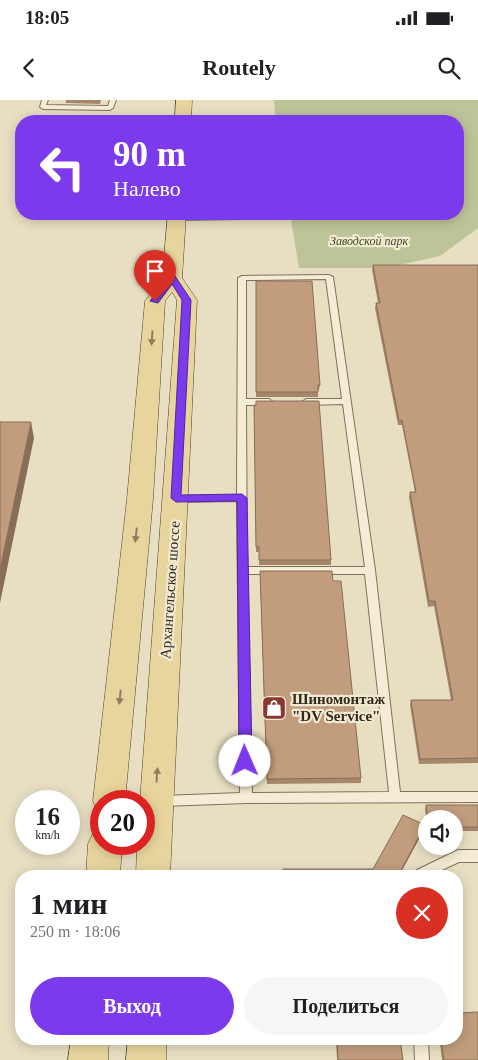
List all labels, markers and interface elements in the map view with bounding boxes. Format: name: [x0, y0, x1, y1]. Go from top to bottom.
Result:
text: 18:05: [25, 7, 69, 28]
icon: back: [15, 54, 43, 82]
icon: search: [435, 54, 463, 82]
text: Routely: [202, 55, 276, 80]
icon: left: [30, 135, 95, 200]
text: 90 m: [113, 135, 186, 174]
text: Налево: [113, 176, 181, 201]
park label: Заводской парк: [330, 234, 408, 248]
pin: [134, 250, 176, 301]
icon: arrive: [141, 257, 169, 285]
one-way arrow: [148, 331, 156, 347]
street label: Архангельское шоссе: [157, 520, 183, 659]
one-way arrow: [132, 527, 140, 543]
one-way arrow: [115, 689, 123, 705]
place label: Шиномонтаж "DV Service": [292, 691, 385, 724]
shop icon: Шиномонтаж "DV Service": [261, 695, 287, 721]
position arrow: [218, 734, 270, 786]
one-way arrow: [154, 767, 162, 783]
speed limit sign: 20: [90, 790, 155, 855]
text: 16: [35, 803, 60, 830]
map controls: [418, 810, 463, 855]
button: sound: [418, 810, 463, 855]
text: km/h: [35, 828, 60, 842]
text: 1 мин: [30, 887, 108, 920]
button: close: [396, 887, 448, 939]
text: 250 m · 18:06: [30, 923, 120, 940]
button: Выход: [30, 977, 234, 1035]
button: Поделиться: [244, 977, 448, 1035]

